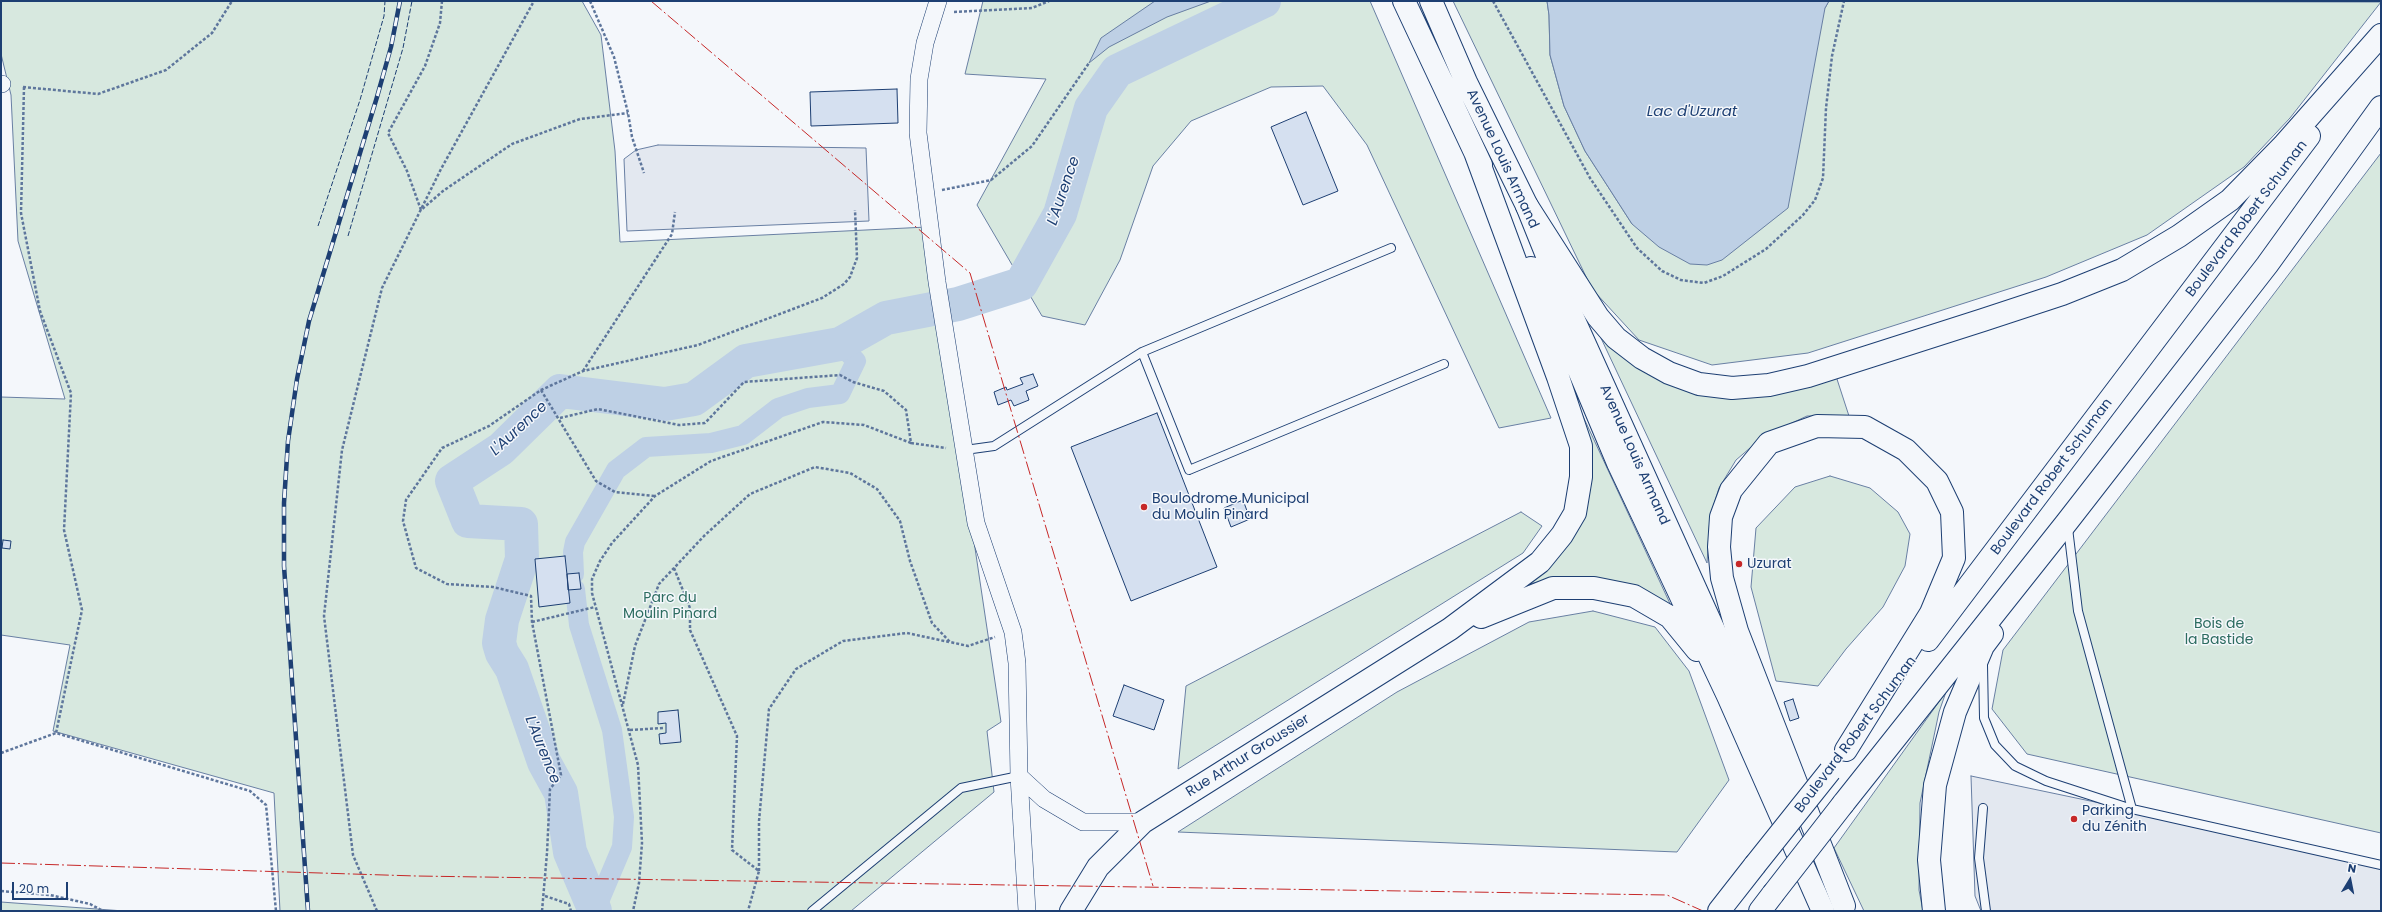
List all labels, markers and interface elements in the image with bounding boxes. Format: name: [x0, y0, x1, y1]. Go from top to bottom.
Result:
street label: Avenue Louis Armand: [1462, 87, 1542, 231]
water label: Lac d'Uzurat: [1647, 103, 1737, 121]
street label: Boulevard Robert Schuman: [2183, 137, 2311, 301]
water label: L'Aurence: [1044, 154, 1084, 228]
street label: Avenue Louis Armand: [1595, 382, 1673, 528]
street label: Boulevard Robert Schuman: [1988, 395, 2116, 559]
water label: L'Aurence: [487, 398, 551, 460]
place label: Boulodrome Municipal du Moulin Pinard: [1152, 491, 1309, 524]
marker: Boulodrome Municipal du Moulin Pinard: [1139, 502, 1149, 512]
place label: Uzurat: [1747, 556, 1792, 572]
marker: Uzurat: [1734, 559, 1744, 569]
park label: Parc du Moulin Pinard: [623, 590, 717, 622]
park label: Bois de la Bastide: [2185, 616, 2253, 648]
street label: Boulevard Robert Schuman: [1792, 653, 1920, 817]
street label: Rue Arthur Groussier: [1183, 711, 1313, 801]
water label: L'Aurence: [520, 713, 564, 787]
place label: Parking du Zénith: [2082, 803, 2147, 836]
marker: Parking du Zénith: [2069, 814, 2079, 824]
north arrow: [2330, 860, 2370, 900]
text: N: [2347, 860, 2358, 877]
scale bar: [14, 874, 70, 900]
text: 20 m: [19, 880, 49, 897]

